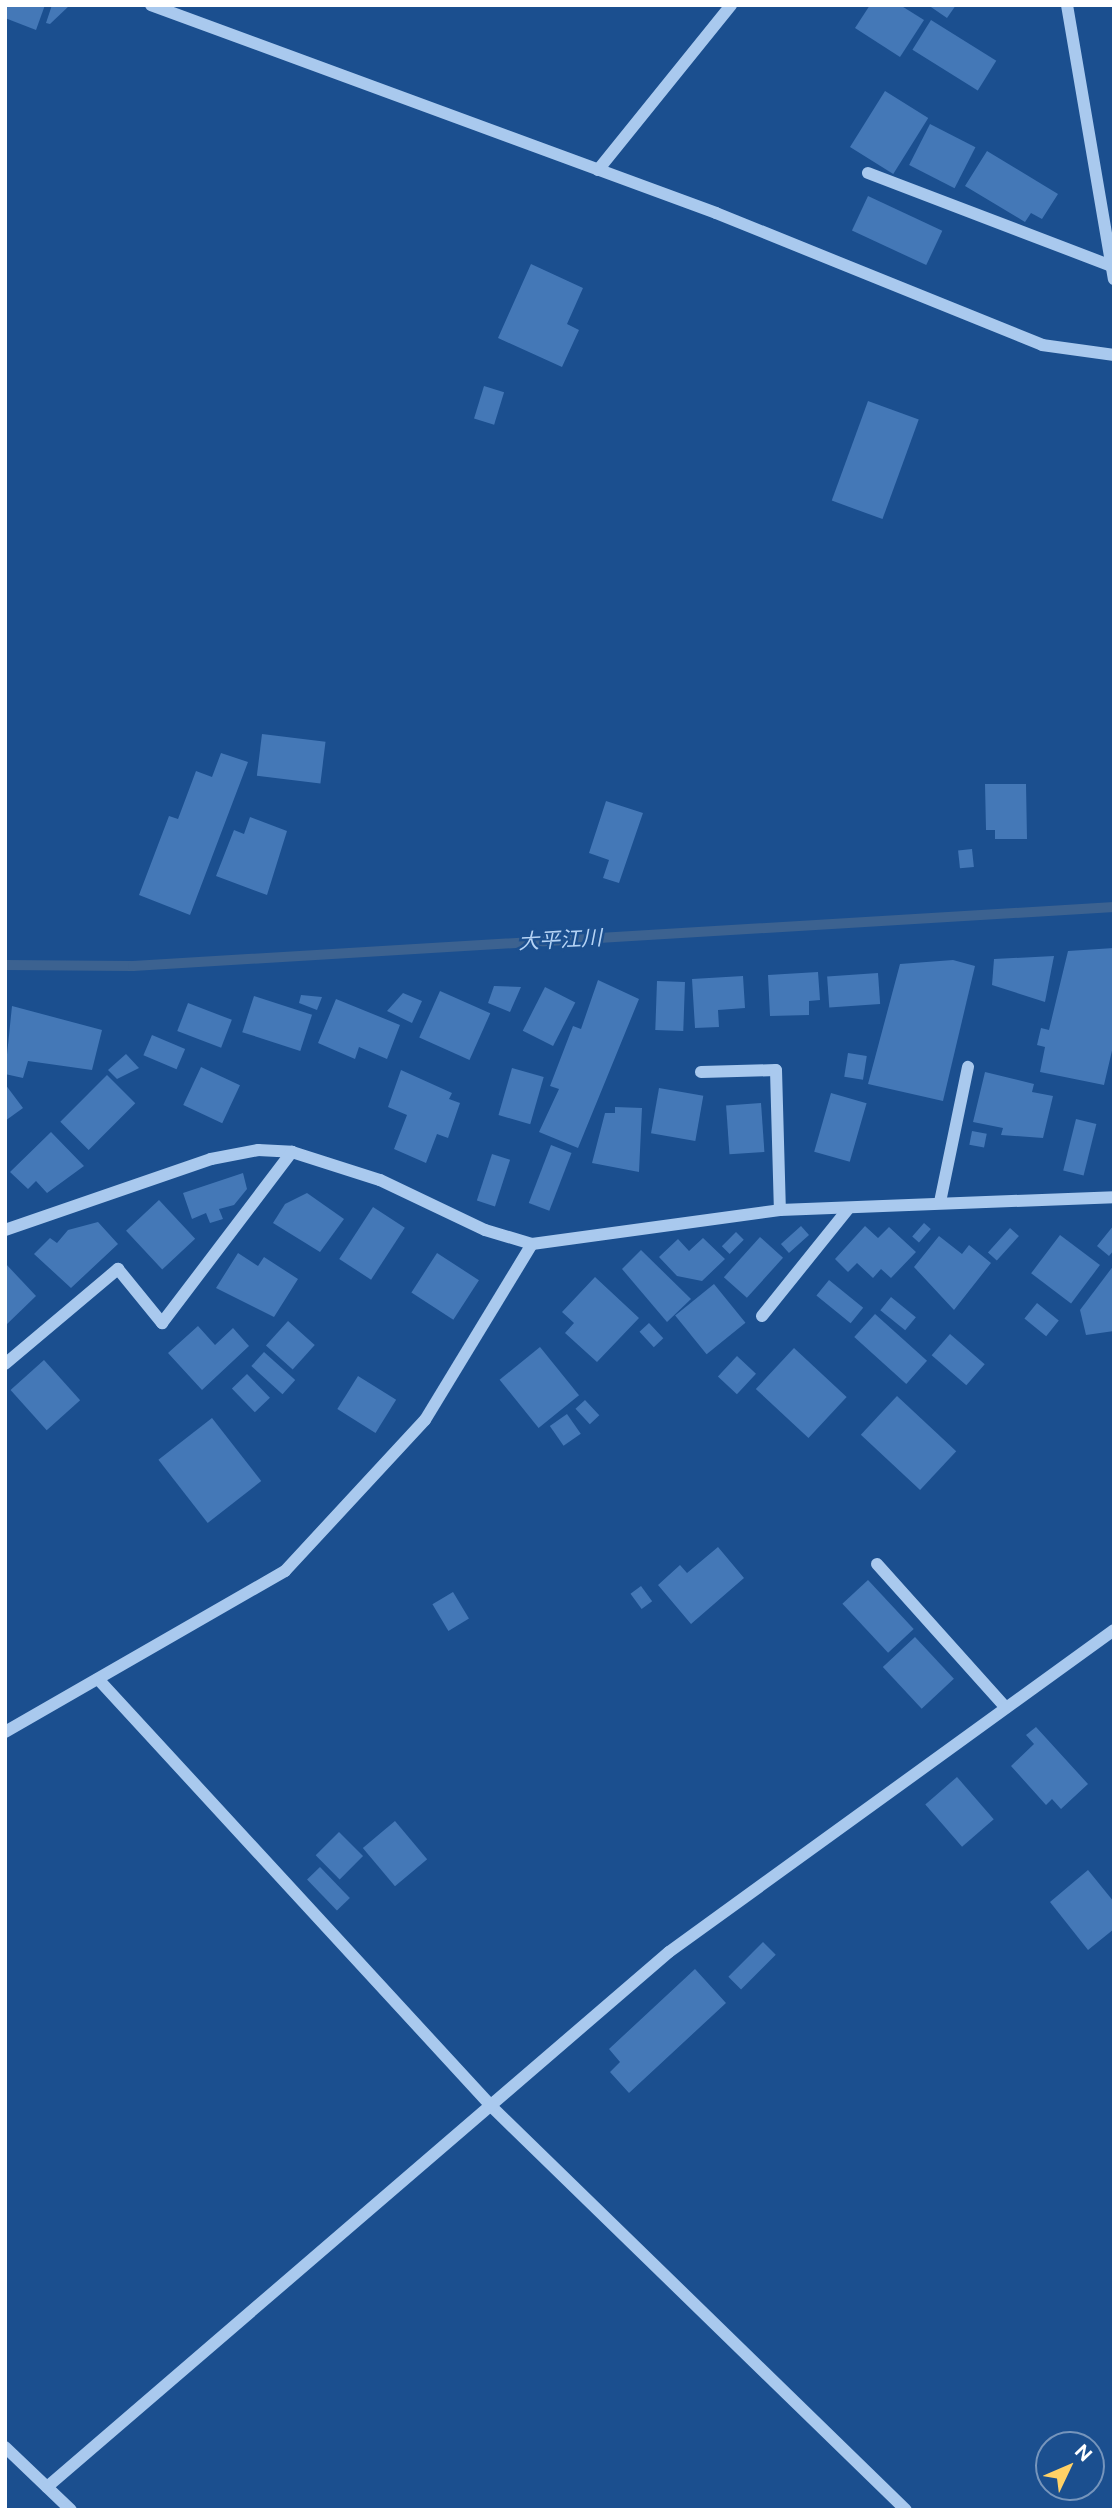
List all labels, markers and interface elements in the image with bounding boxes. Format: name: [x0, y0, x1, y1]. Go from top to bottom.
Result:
water label: 大平江川: [517, 925, 603, 955]
north arrow: [1035, 2431, 1105, 2501]
text: N: [1071, 2440, 1097, 2466]

